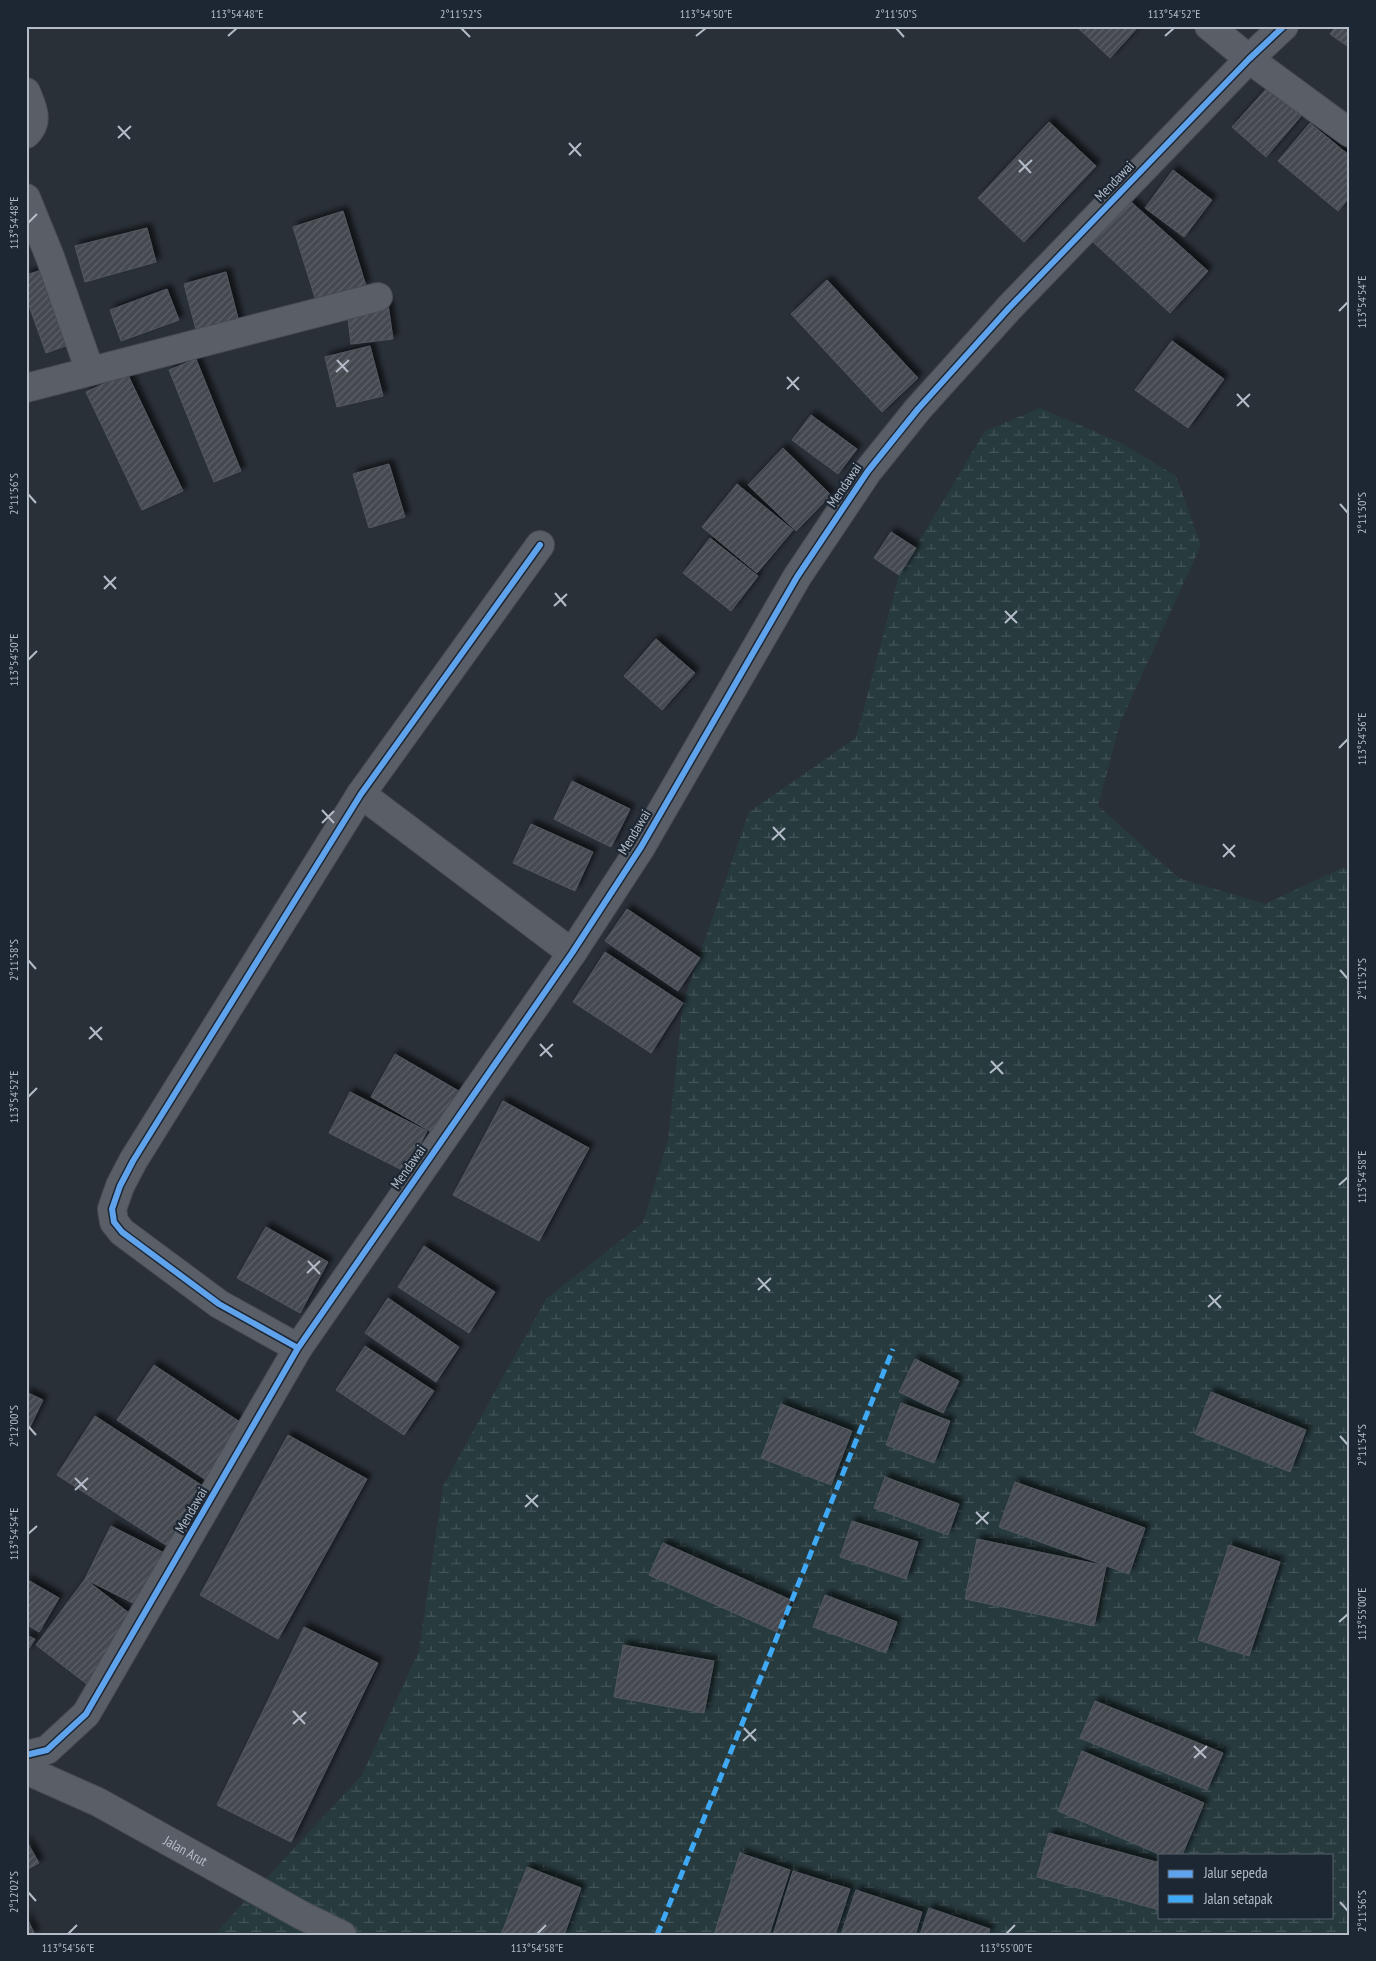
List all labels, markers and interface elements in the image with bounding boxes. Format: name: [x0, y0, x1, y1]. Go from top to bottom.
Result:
text: 113°54'48"E: [211, 6, 263, 21]
text: 2°11'52"S: [440, 6, 482, 21]
text: 113°54'50"E: [680, 6, 732, 21]
text: 2°11'50"S: [875, 6, 917, 21]
text: 113°54'52"E: [1148, 6, 1200, 21]
street label: Mendawai: [1090, 157, 1138, 205]
text: 113°54'48"E: [6, 197, 21, 249]
text: 113°54'54"E: [1354, 276, 1369, 328]
street label: Mendawai: [823, 459, 865, 511]
text: 2°11'56"S: [6, 473, 21, 515]
text: 2°11'50"S: [1354, 492, 1369, 534]
text: 113°54'50"E: [6, 634, 21, 686]
text: 113°54'56"E: [1354, 713, 1369, 765]
street label: Mendawai: [614, 806, 654, 858]
text: 2°11'58"S: [6, 939, 21, 981]
text: 2°11'52"S: [1354, 958, 1369, 1000]
text: 113°54'52"E: [6, 1071, 21, 1123]
street label: Mendawai: [386, 1142, 430, 1192]
text: 113°54'58"E: [1354, 1151, 1369, 1203]
text: 2°12'00"S: [6, 1405, 21, 1447]
text: 2°11'54"S: [1354, 1424, 1369, 1466]
street label: Mendawai: [171, 1484, 211, 1536]
text: 113°54'54"E: [6, 1508, 21, 1560]
text: 113°55'00"E: [1354, 1588, 1369, 1640]
street label: Jalan Arut: [160, 1831, 211, 1870]
legend: [1158, 1854, 1334, 1918]
text: Jalur sepeda: [1203, 1863, 1267, 1882]
text: 2°12'02"S: [6, 1871, 21, 1913]
text: Jalan setapak: [1203, 1889, 1273, 1908]
text: 2°11'56"S: [1354, 1890, 1369, 1932]
text: 113°54'56"E: [42, 1940, 94, 1955]
text: 113°54'58"E: [511, 1940, 563, 1955]
text: 113°55'00"E: [980, 1940, 1032, 1955]

